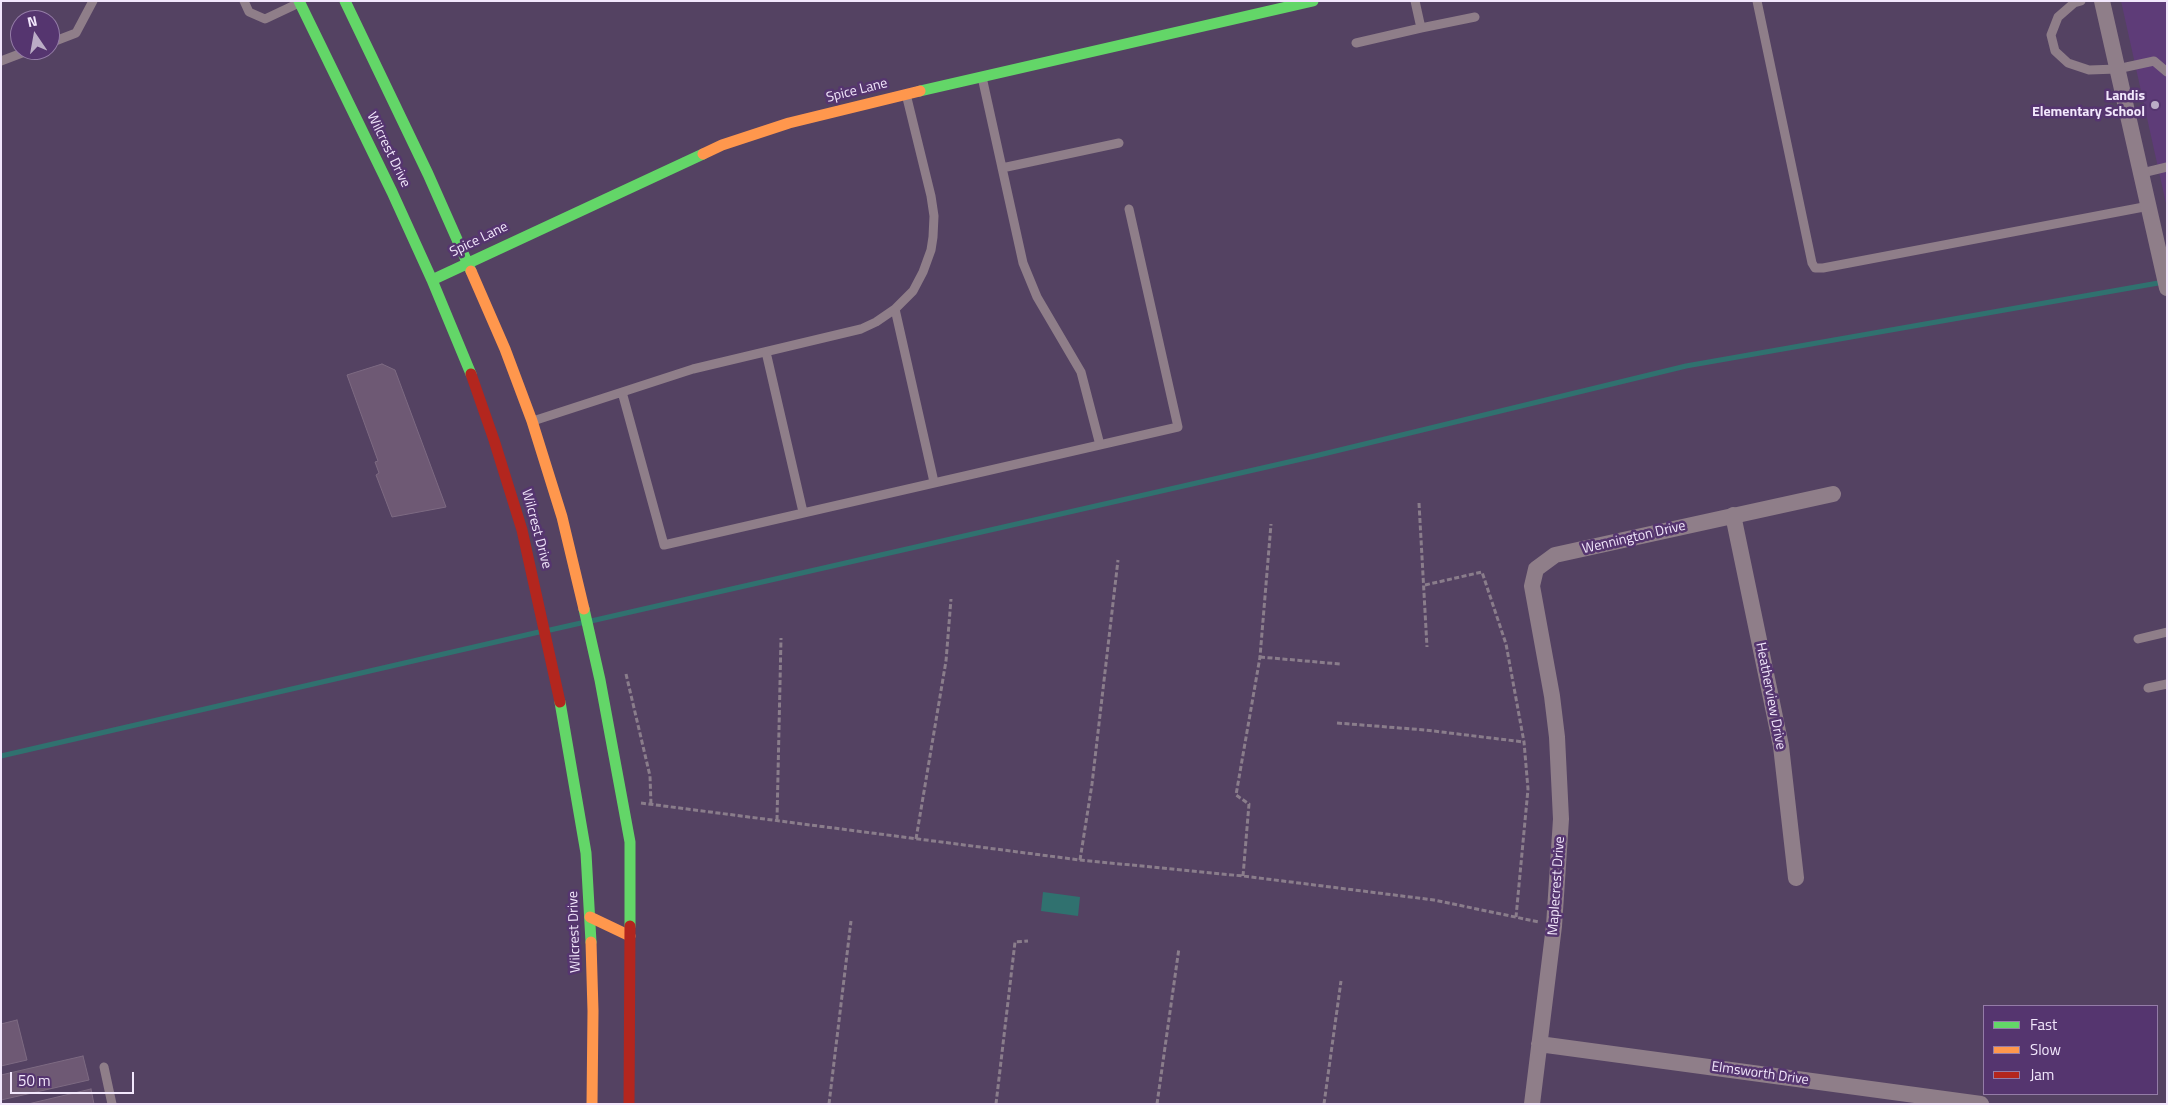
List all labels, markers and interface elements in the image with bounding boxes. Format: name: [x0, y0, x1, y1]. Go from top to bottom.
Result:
north arrow: [10, 10, 60, 60]
text: N: [25, 10, 39, 32]
street label: Spice Lane: [825, 75, 889, 107]
place label: Landis Elementary School: [2032, 89, 2145, 121]
marker: Landis Elementary School: [2149, 99, 2161, 111]
street label: Wilcrest Drive: [363, 110, 413, 190]
street label: Spice Lane: [447, 219, 511, 261]
street label: Wilcrest Drive: [517, 487, 555, 571]
street label: Wennington Drive: [1581, 518, 1687, 558]
street label: Heatherview Drive: [1751, 641, 1789, 751]
street label: Maplecrest Drive: [1545, 836, 1569, 936]
street label: Wilcrest Drive: [565, 891, 585, 973]
legend: [1983, 1005, 2158, 1095]
text: Fast: [2030, 1013, 2057, 1036]
text: Slow: [2030, 1038, 2061, 1061]
street label: Elmsworth Drive: [1710, 1059, 1810, 1089]
scale bar: [12, 1062, 136, 1094]
text: Jam: [2030, 1063, 2054, 1086]
text: 50 m: [18, 1069, 51, 1092]

